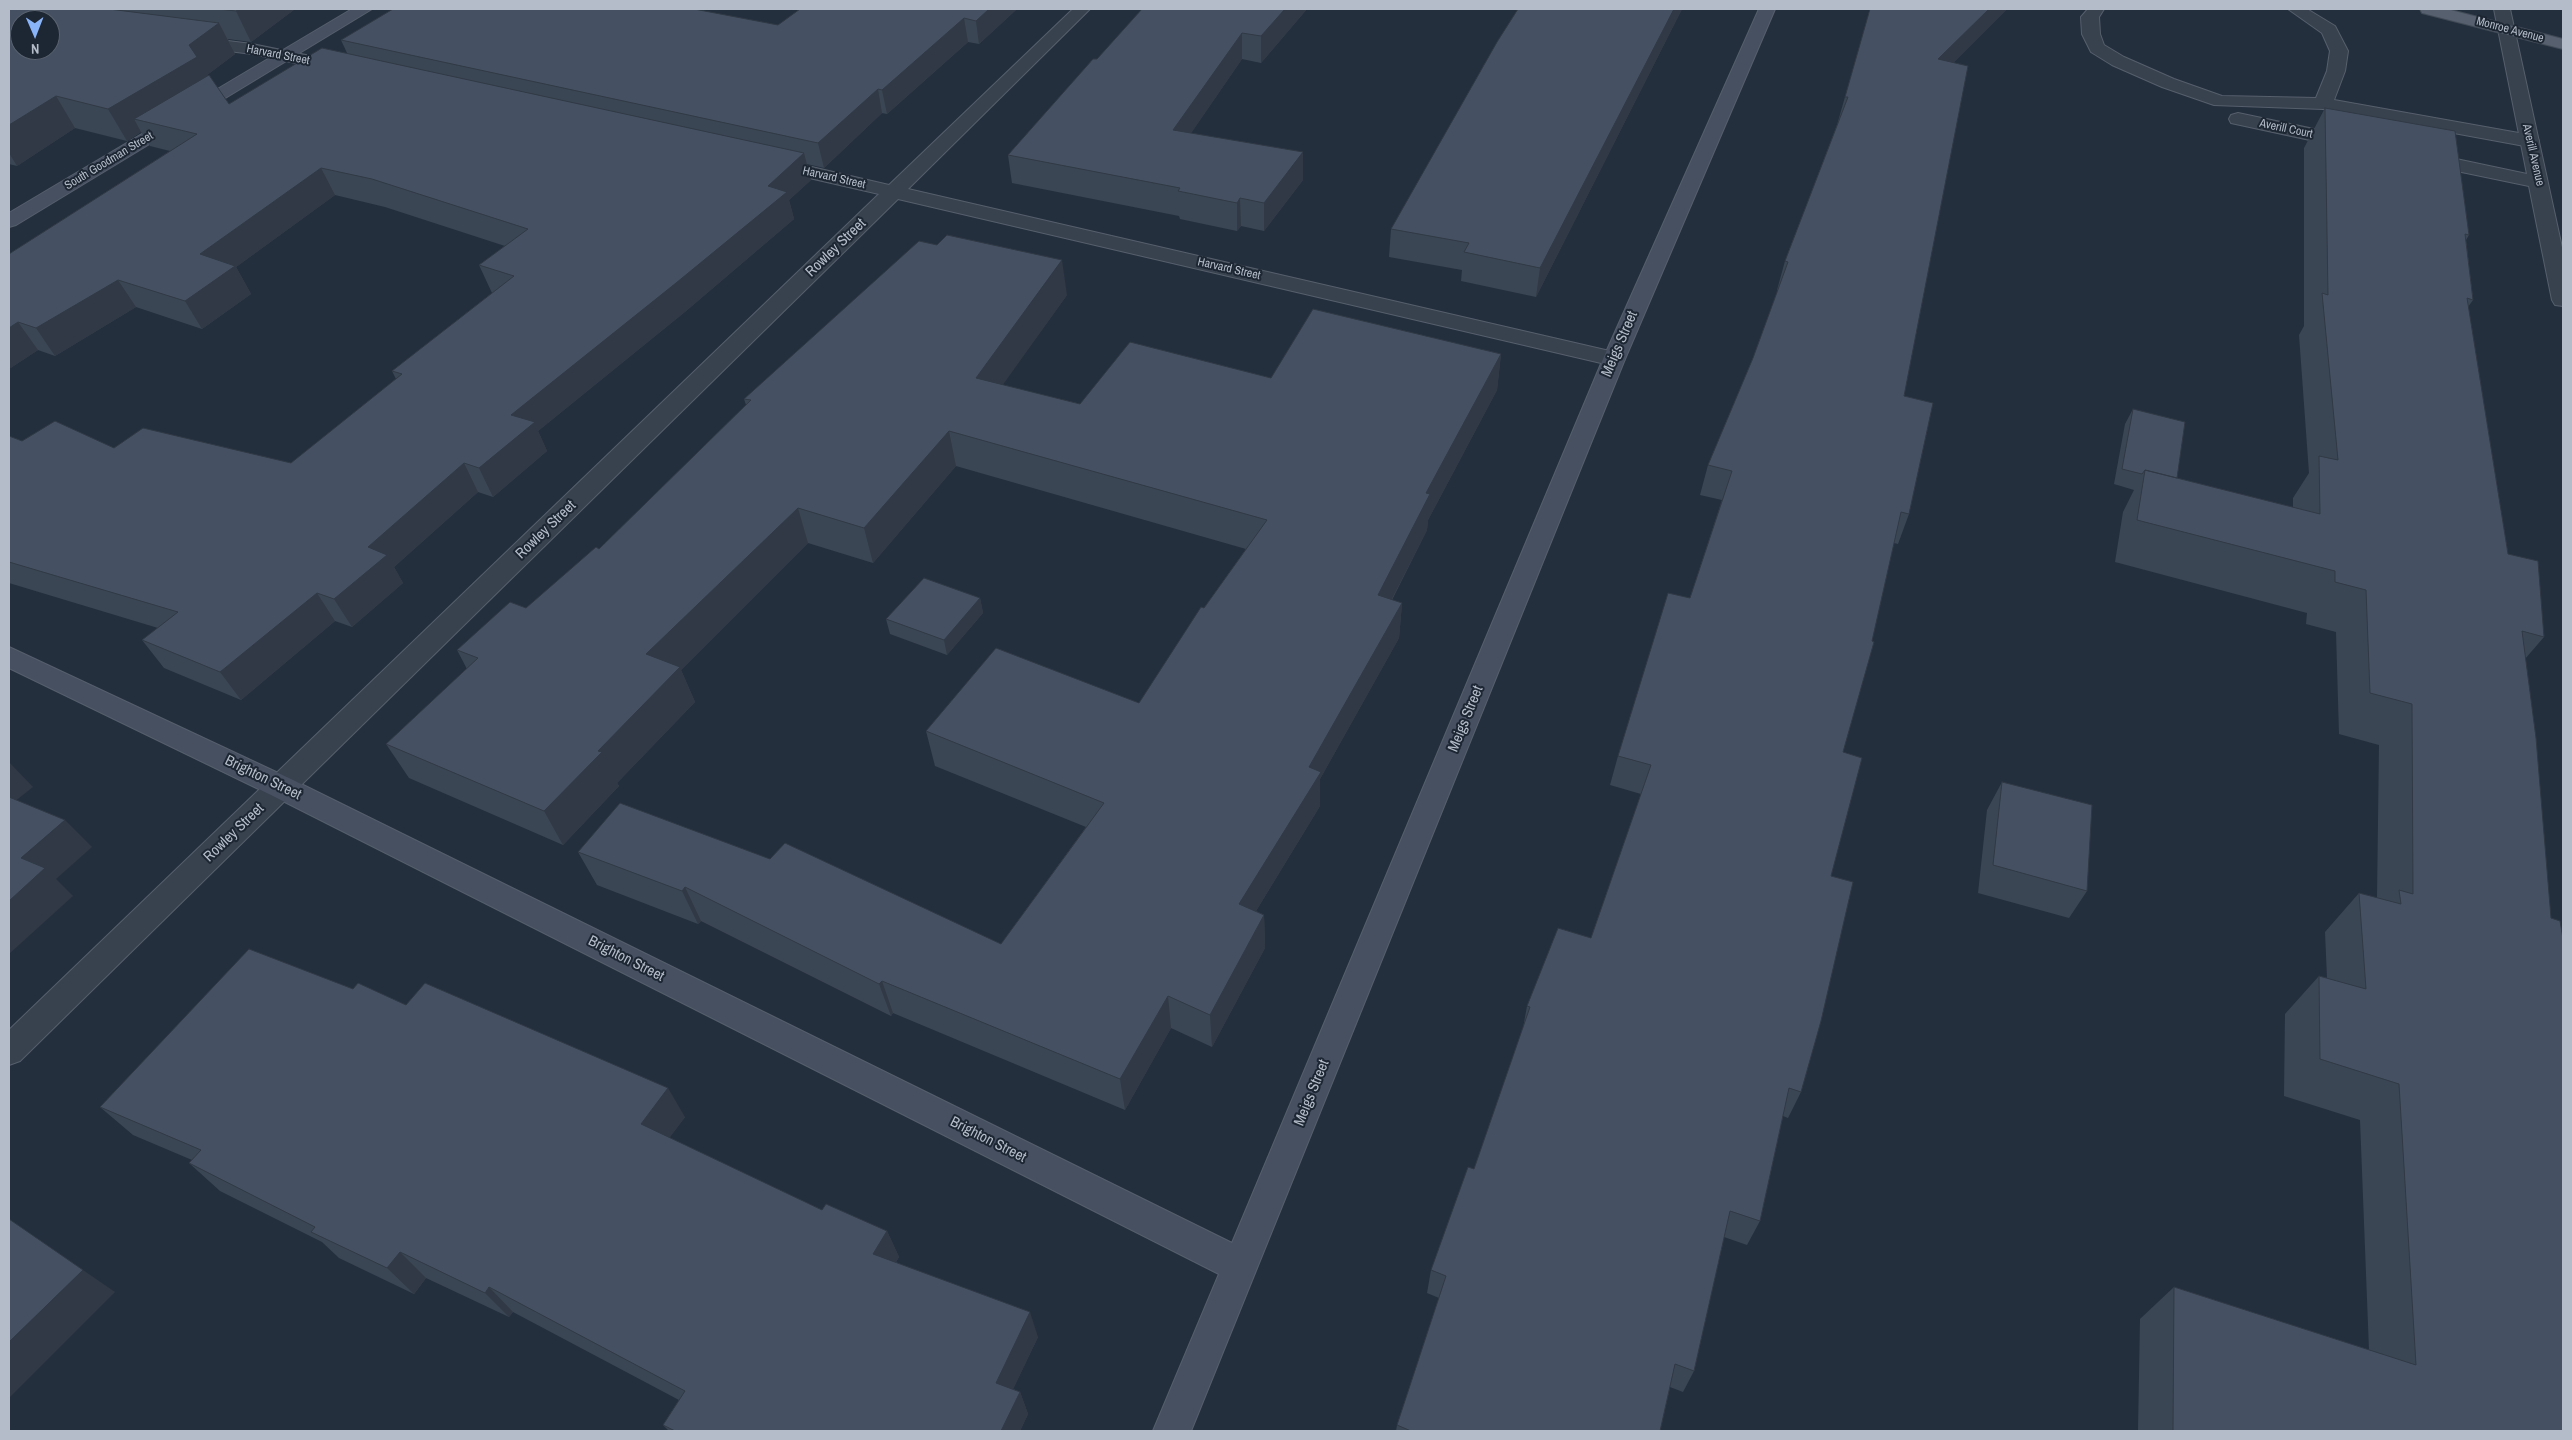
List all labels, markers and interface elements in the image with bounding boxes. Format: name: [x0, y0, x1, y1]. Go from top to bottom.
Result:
north arrow: [10, 10, 60, 60]
street label: Monroe Avenue: [2475, 14, 2545, 46]
text: N: [31, 40, 40, 58]
street label: Harvard Street: [245, 42, 311, 68]
street label: Averill Court: [2258, 116, 2314, 142]
street label: Averill Avenue: [2519, 123, 2547, 187]
street label: South Goodman Street: [62, 129, 156, 193]
street label: Harvard Street: [801, 164, 867, 192]
street label: Rowley Street: [802, 215, 870, 281]
street label: Harvard Street: [1196, 255, 1262, 283]
street label: Meigs Street: [1598, 308, 1642, 380]
street label: Rowley Street: [512, 497, 580, 563]
street label: Meigs Street: [1445, 683, 1487, 755]
street label: Brighton Street: [222, 752, 304, 804]
street label: Rowley Street: [200, 800, 268, 866]
street label: Brighton Street: [585, 932, 667, 986]
street label: Meigs Street: [1291, 1057, 1333, 1129]
street label: Brighton Street: [947, 1113, 1029, 1167]

